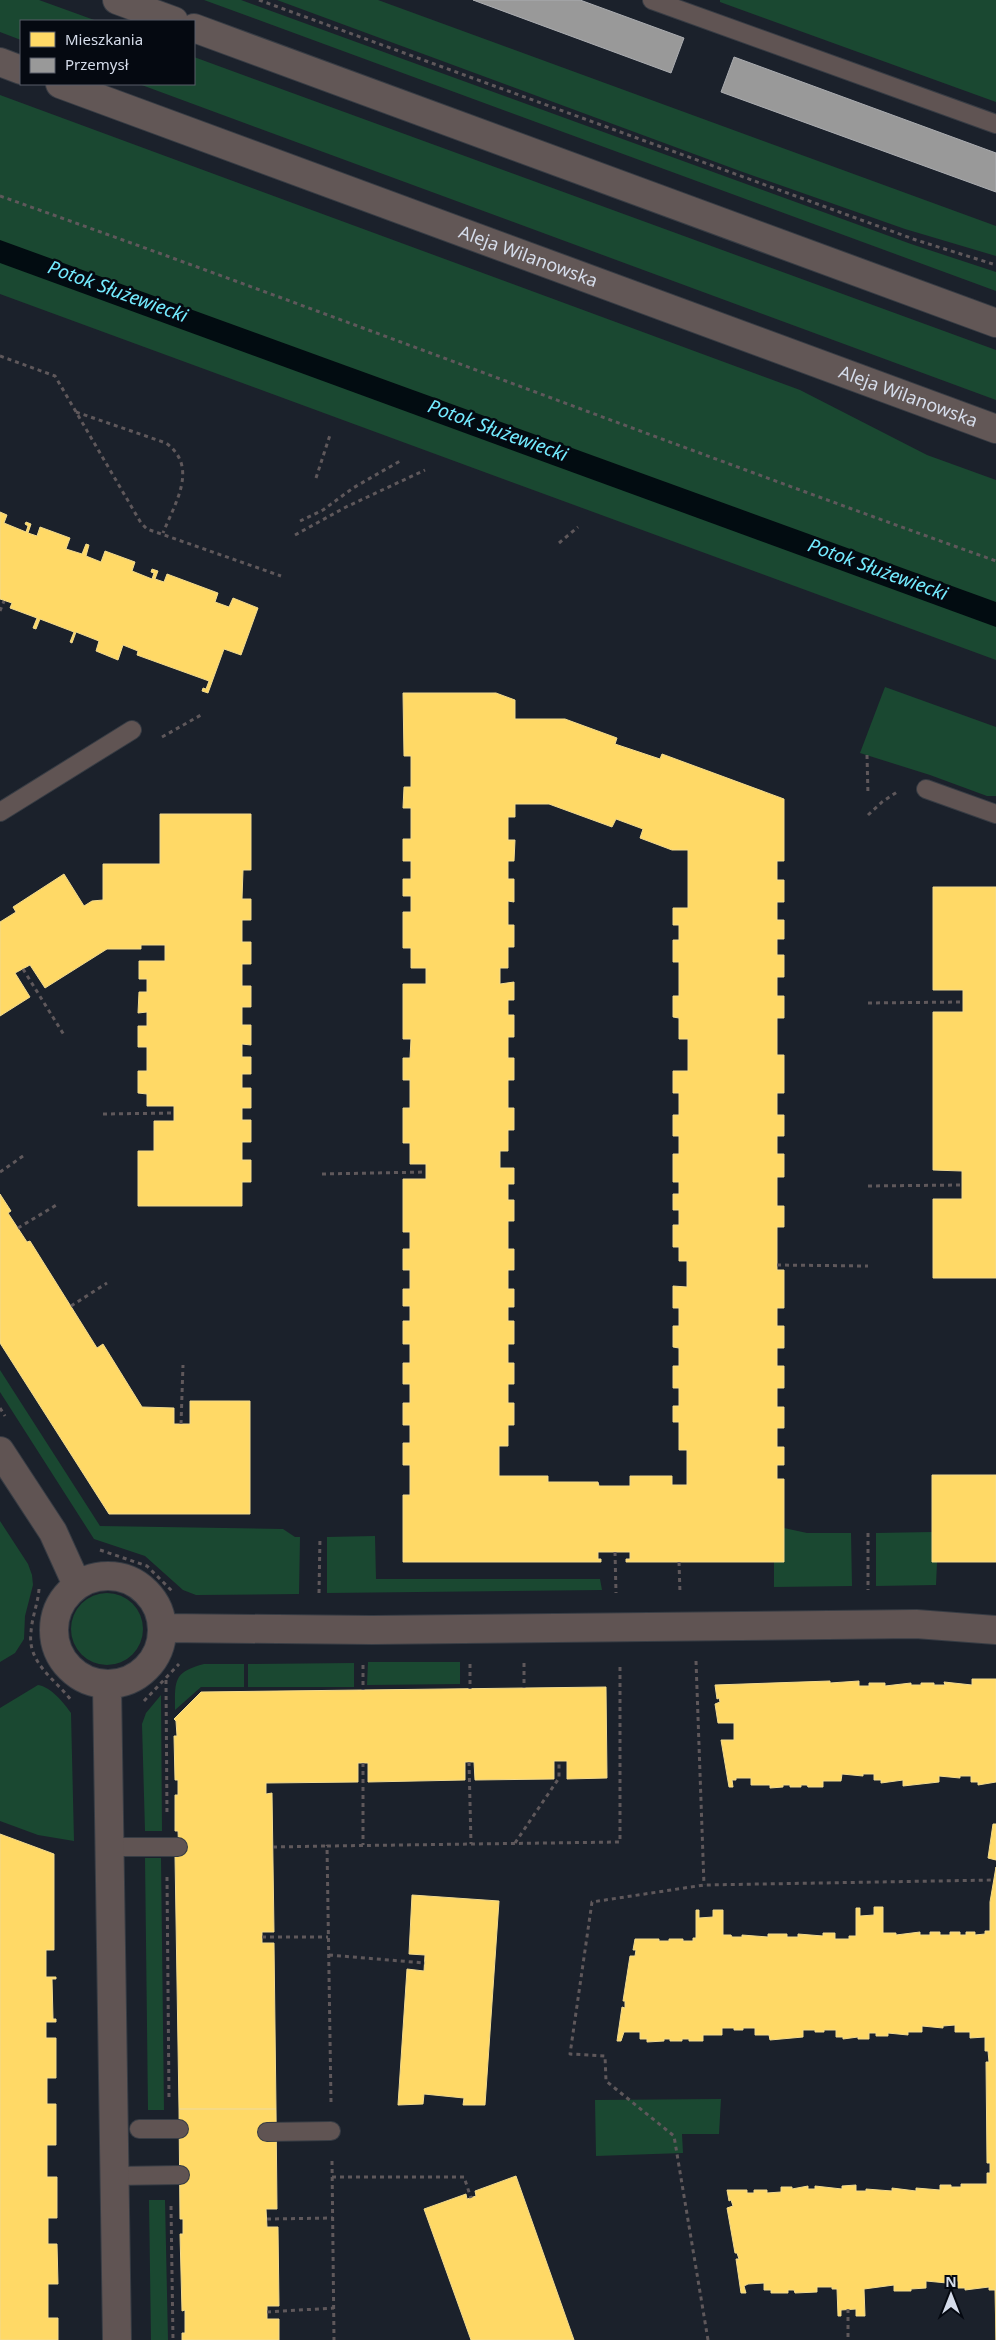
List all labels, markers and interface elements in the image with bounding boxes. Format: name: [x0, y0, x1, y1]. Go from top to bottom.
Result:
legend: [20, 20, 195, 85]
text: Mieszkania: [65, 29, 143, 49]
text: Przemysł: [65, 54, 129, 74]
street label: Aleja Wilanowska: [456, 219, 601, 292]
water label: Potok Służewiecki: [45, 254, 192, 329]
street label: Aleja Wilanowska: [836, 359, 981, 432]
water label: Potok Służewiecki: [425, 393, 572, 468]
water label: Potok Służewiecki: [805, 532, 952, 607]
north arrow: [926, 2270, 976, 2320]
text: N: [945, 2272, 957, 2291]

